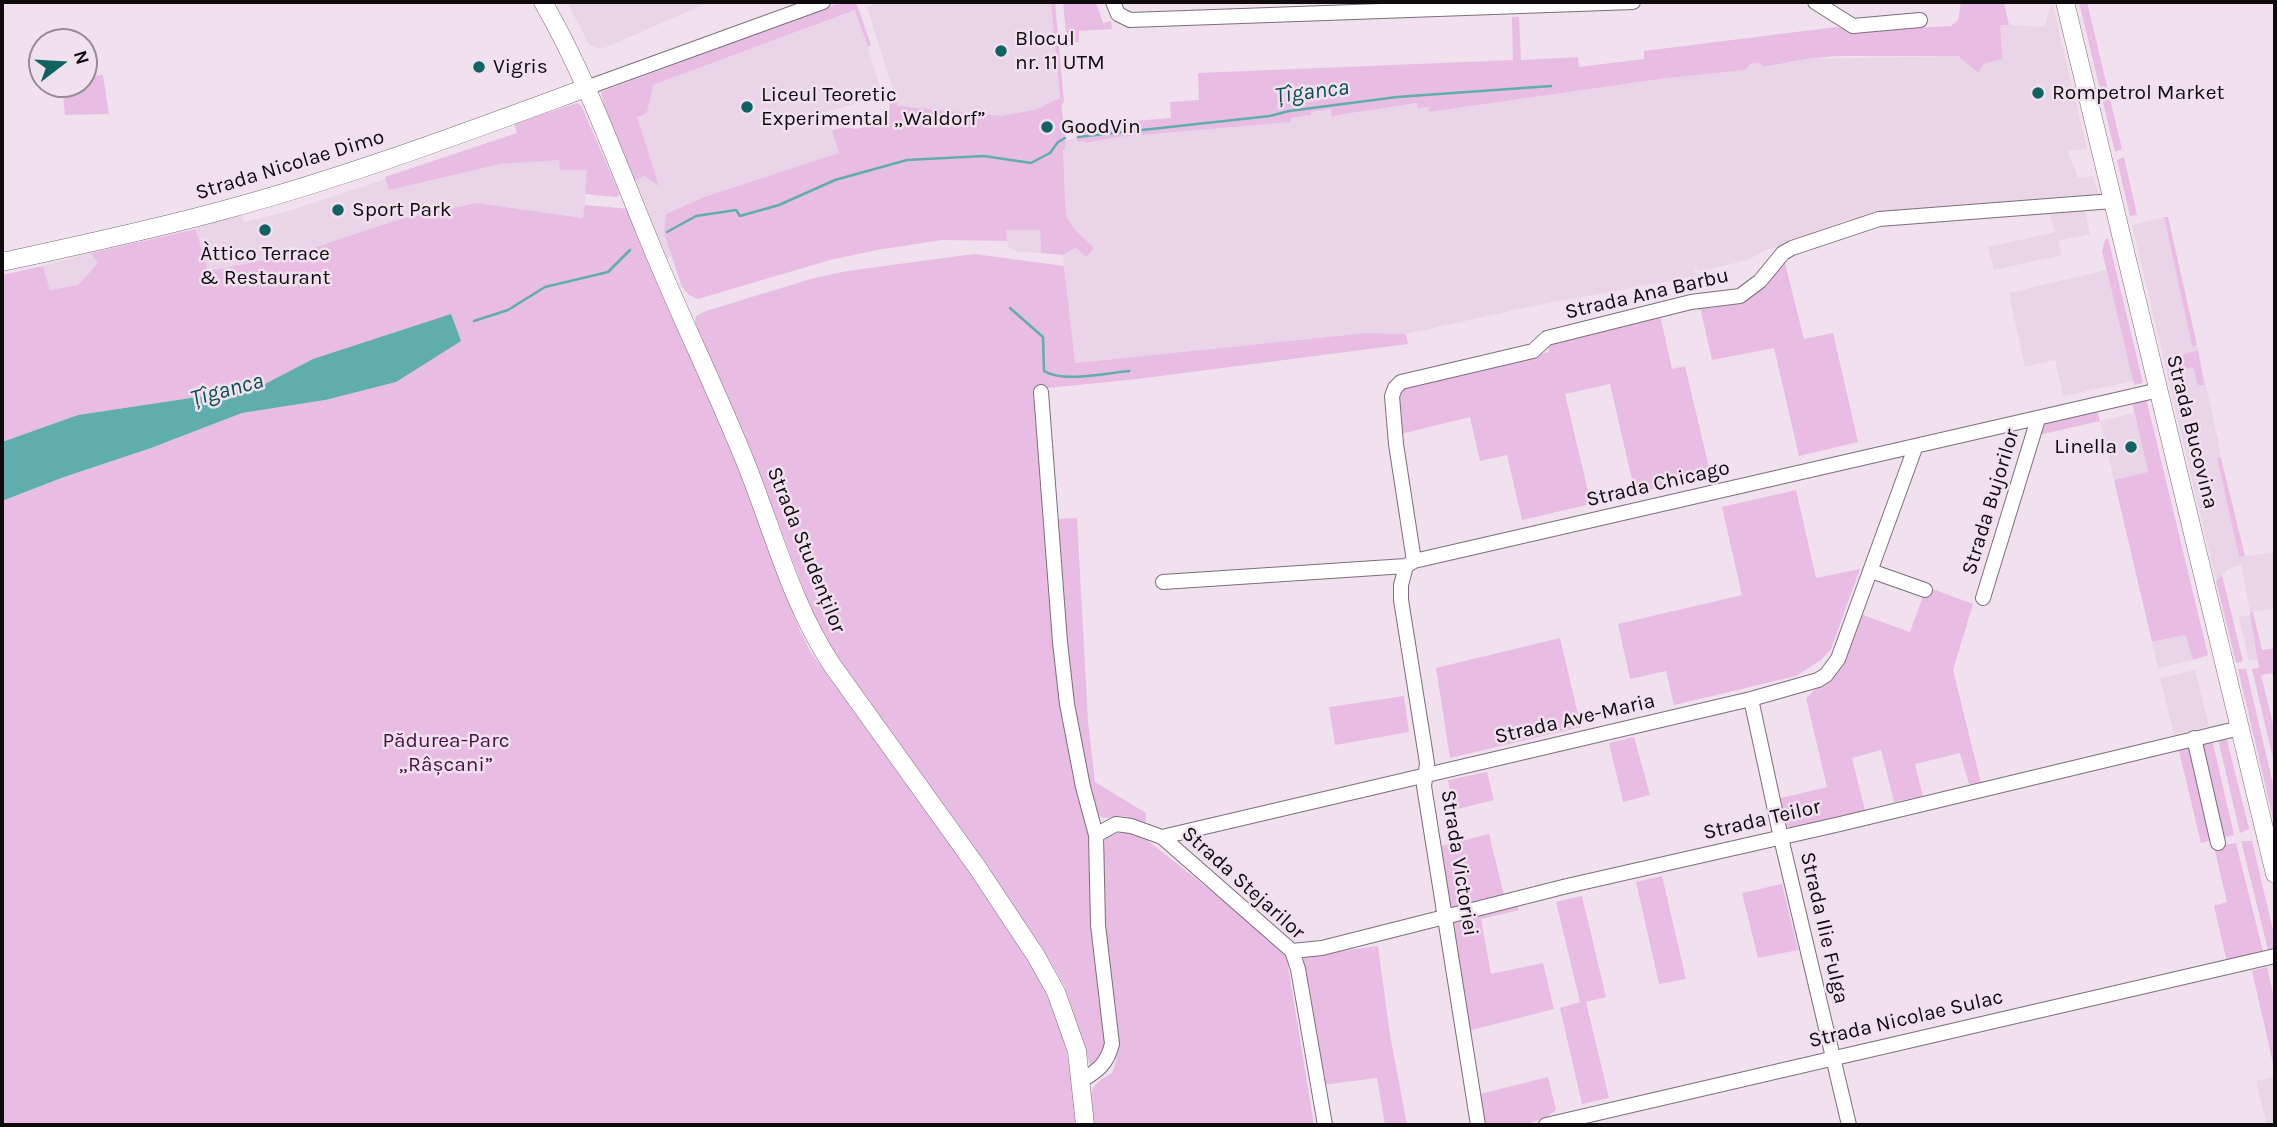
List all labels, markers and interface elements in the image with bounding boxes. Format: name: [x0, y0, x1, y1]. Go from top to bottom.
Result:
place label: Blocul nr. 11 UTM: [1015, 26, 1105, 76]
north arrow: [28, 28, 98, 98]
marker: Blocul nr. 11 UTM: [993, 43, 1009, 59]
text: N: [69, 48, 94, 67]
place label: Vigris: [493, 54, 548, 80]
marker: Vigris: [471, 59, 487, 75]
water label: Țîganca: [1273, 74, 1351, 110]
place label: Rompetrol Market: [2052, 80, 2224, 106]
place label: Liceul Teoretic Experimental „Waldorf”: [761, 82, 986, 132]
marker: Rompetrol Market: [2030, 85, 2046, 101]
marker: Liceul Teoretic Experimental „Waldorf”: [739, 99, 755, 115]
place label: GoodVin: [1061, 114, 1141, 140]
marker: GoodVin: [1039, 119, 1055, 135]
street label: Strada Nicolae Dimo: [193, 124, 387, 206]
place label: Sport Park: [352, 197, 452, 223]
marker: Sport Park: [330, 202, 346, 218]
marker: Àttico Terrace & Restaurant: [257, 222, 273, 238]
place label: Àttico Terrace & Restaurant: [200, 241, 330, 291]
street label: Strada Ana Barbu: [1563, 263, 1731, 325]
street label: Strada Bucovina: [2161, 352, 2223, 512]
water label: Țîganca: [187, 367, 267, 413]
street label: Strada Bujorilor: [1957, 426, 2025, 578]
place label: Linella: [2054, 434, 2117, 460]
marker: Linella: [2123, 439, 2139, 455]
street label: Strada Chicago: [1584, 455, 1732, 513]
street label: Strada Studenților: [761, 463, 851, 637]
street label: Strada Ave-Maria: [1492, 688, 1658, 750]
park label: Pădurea-Parc „Râșcani”: [382, 728, 510, 778]
street label: Strada Victoriei: [1435, 788, 1483, 938]
street label: Strada Teilor: [1701, 794, 1823, 846]
street label: Strada Stejarilor: [1176, 821, 1310, 945]
street label: Strada Ilie Fulga: [1794, 850, 1854, 1006]
street label: Strada Nicolae Sulac: [1806, 984, 2006, 1054]

